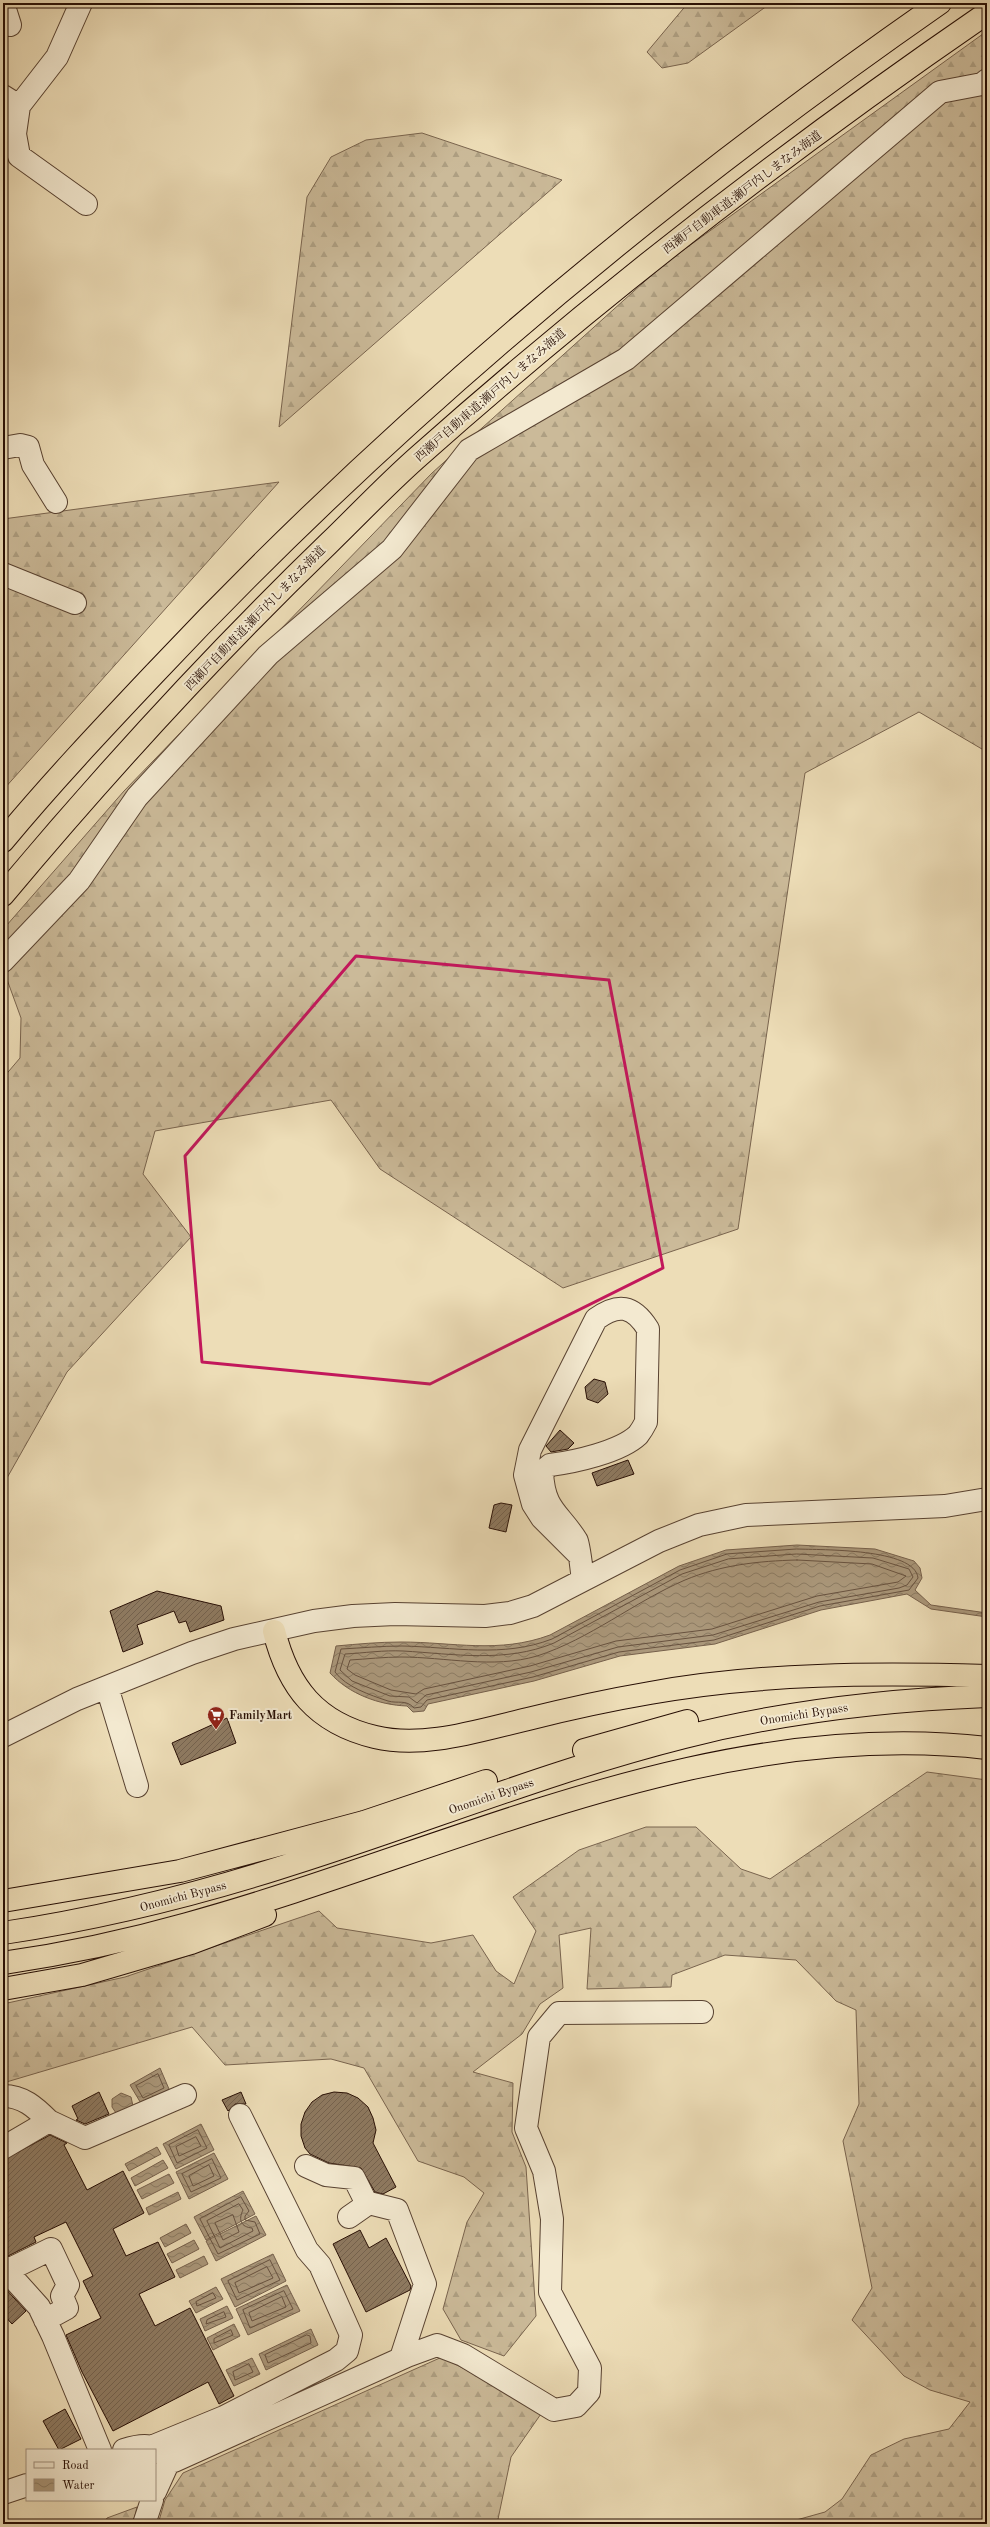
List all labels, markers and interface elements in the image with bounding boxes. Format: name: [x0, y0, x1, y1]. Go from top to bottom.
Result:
street label: 西瀬戸自動車道;瀬戸内しまなみ海道: [660, 128, 824, 256]
street label: 西瀬戸自動車道;瀬戸内しまなみ海道: [412, 326, 568, 464]
street label: 西瀬戸自動車道;瀬戸内しまなみ海道: [182, 543, 328, 693]
street label: Onomichi Bypass: [759, 1702, 849, 1728]
supermarket icon: FamilyMart: [206, 1705, 226, 1730]
place label: FamilyMart: [229, 1710, 293, 1722]
street label: Onomichi Bypass: [447, 1777, 535, 1817]
street label: Onomichi Bypass: [139, 1880, 228, 1914]
legend: [26, 2449, 156, 2501]
text: Road: [62, 2460, 89, 2472]
text: Water: [62, 2480, 95, 2492]

